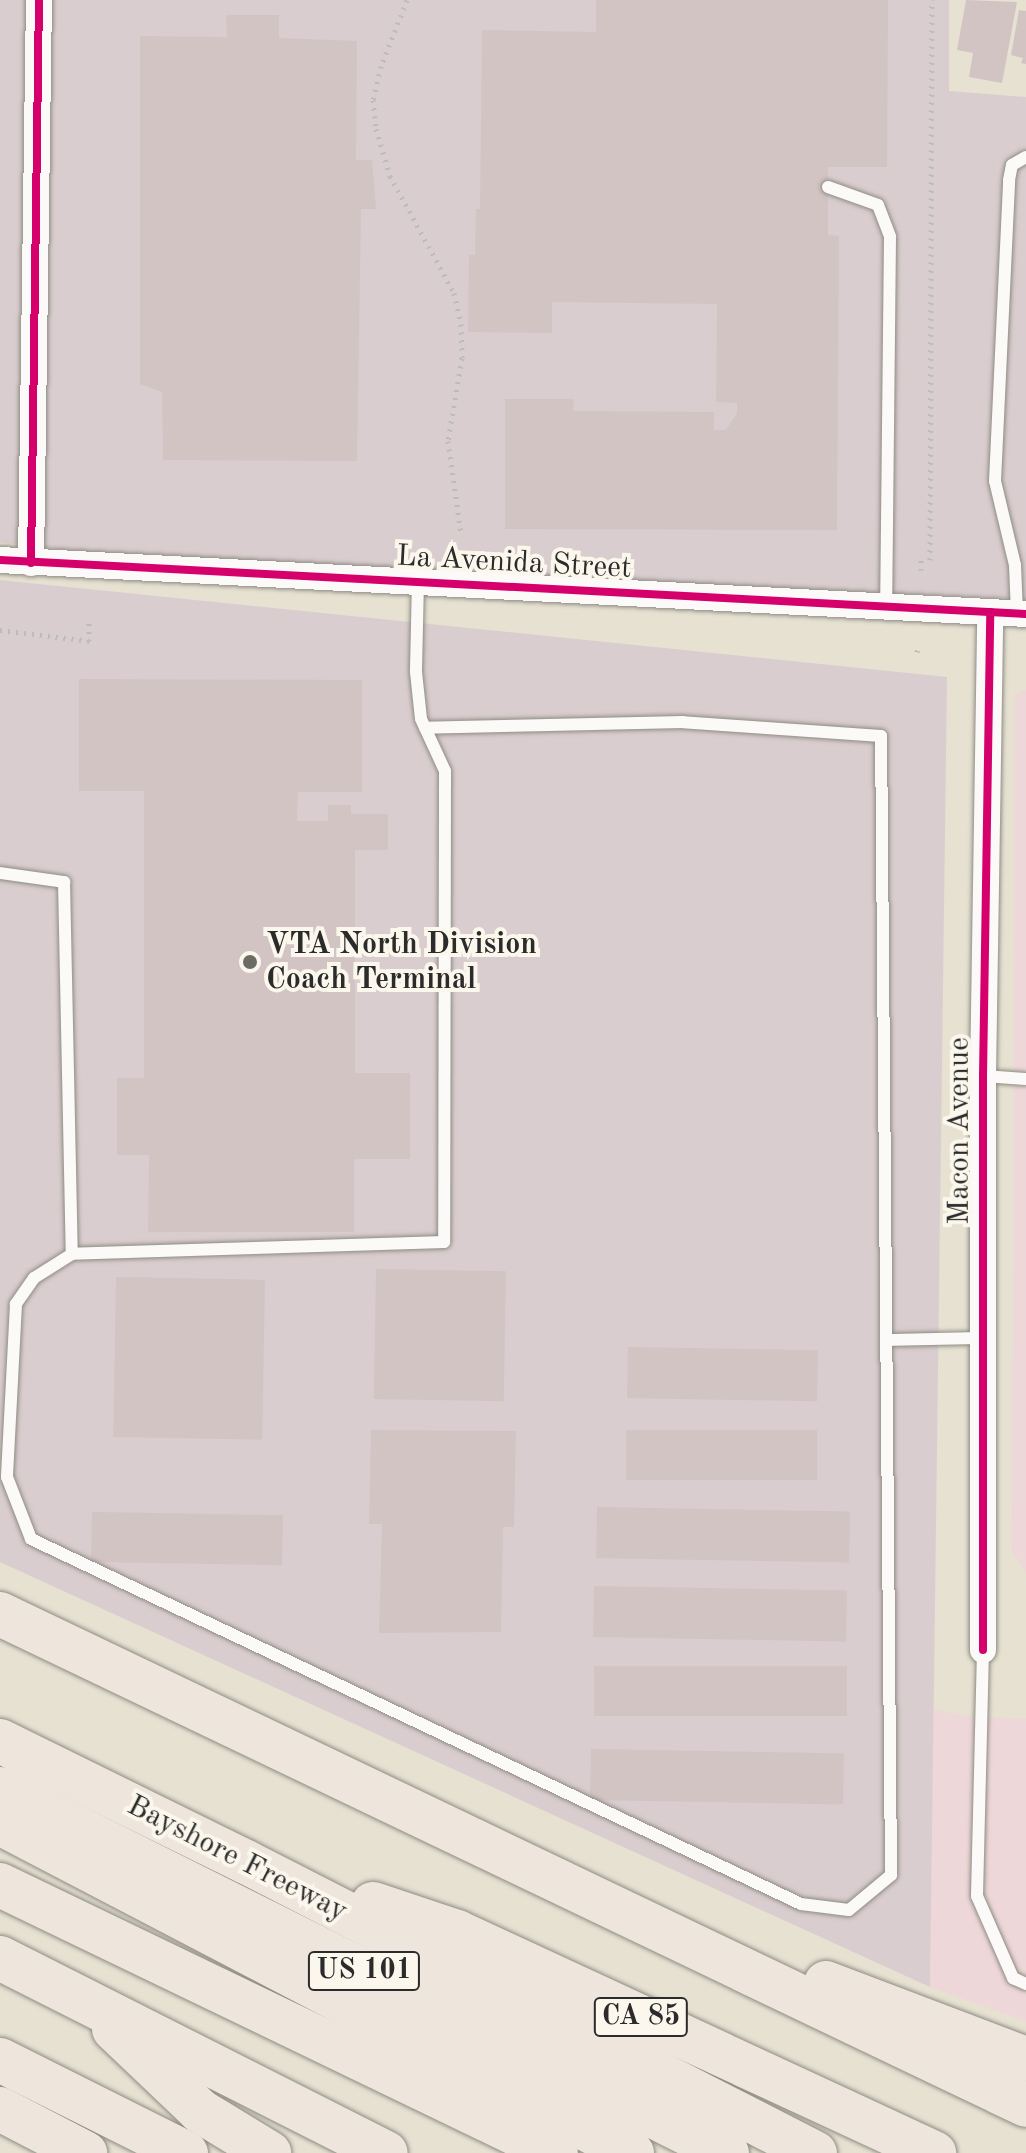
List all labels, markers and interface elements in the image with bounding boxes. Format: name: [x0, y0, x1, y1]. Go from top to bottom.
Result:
street label: La Avenida Street: [396, 539, 632, 587]
place label: VTA North Division Coach Terminal: [266, 927, 537, 998]
marker: VTA North Division Coach Terminal: [241, 953, 259, 971]
street label: Macon Avenue: [942, 1037, 978, 1225]
street label: Bayshore Freeway: [121, 1788, 353, 1930]
road number: US 101: [306, 1947, 422, 1995]
road number: CA 85: [593, 1993, 689, 2041]

